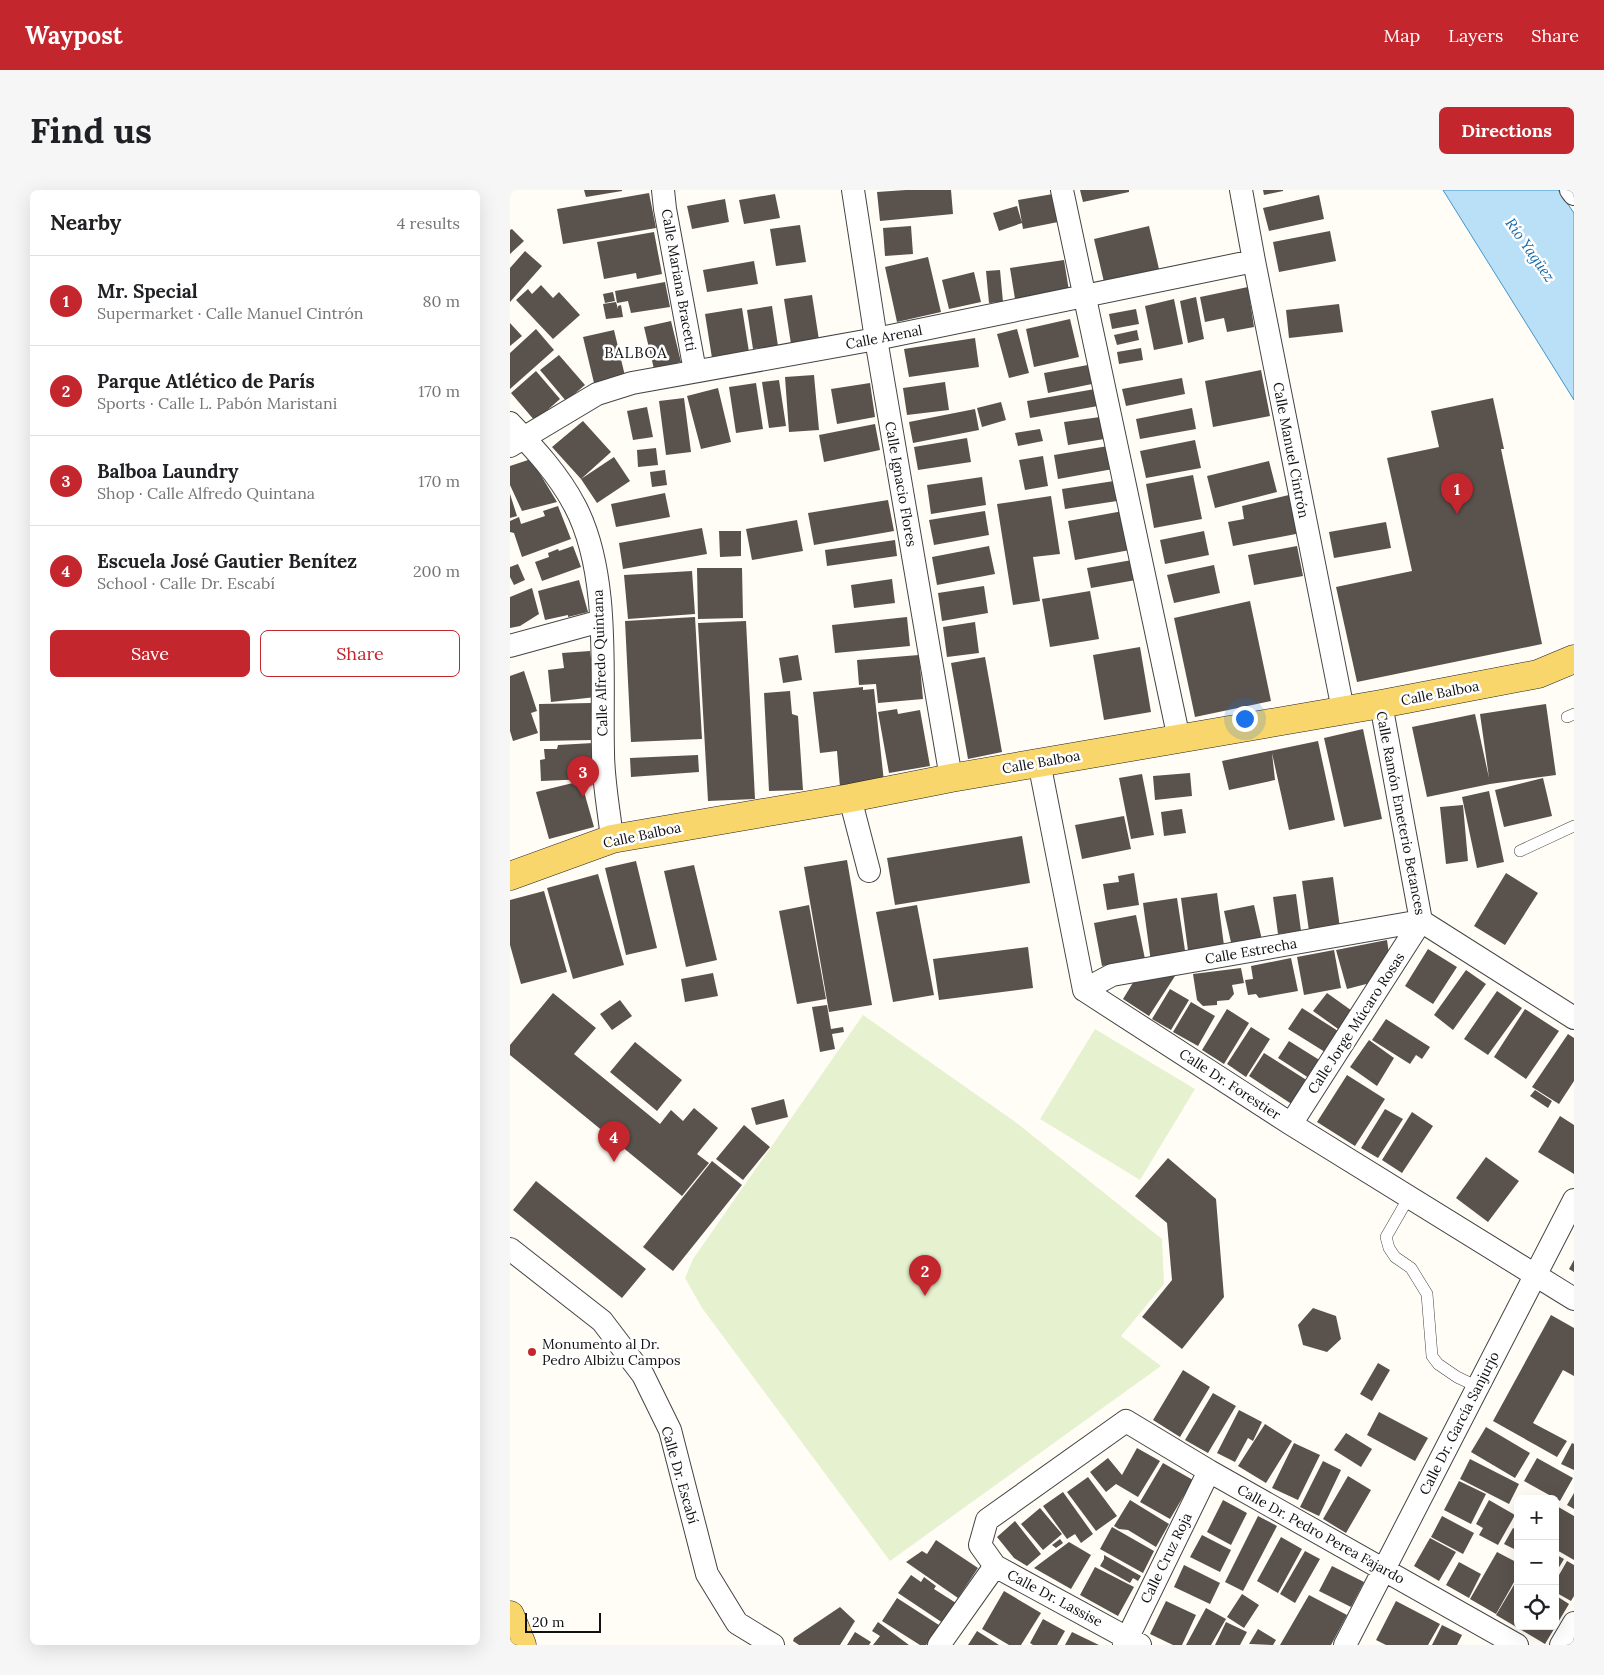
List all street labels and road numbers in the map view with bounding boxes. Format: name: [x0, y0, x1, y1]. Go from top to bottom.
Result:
street label: Calle Mariana Bracetti: [658, 207, 700, 353]
street label: Calle Arenal: [844, 321, 924, 353]
street label: Calle Manuel Cintrón: [1269, 381, 1313, 520]
street label: Calle Ignacio Flores: [881, 420, 921, 548]
street label: Calle Alfredo Quintana: [588, 589, 612, 737]
street label: Calle Balboa: [1399, 677, 1481, 709]
street label: Calle Ramón Emeterio Betances: [1372, 710, 1430, 916]
street label: Calle Balboa: [1000, 746, 1082, 778]
street label: Calle Balboa: [601, 818, 683, 852]
street label: Calle Estrecha: [1204, 934, 1298, 968]
street label: Calle Jorge Múcaro Rosas: [1304, 949, 1408, 1097]
street label: Calle Dr. Forestier: [1176, 1044, 1284, 1124]
street label: Calle Dr. García Sanjurjo: [1415, 1348, 1503, 1498]
street label: Calle Dr. Escabí: [657, 1424, 703, 1526]
street label: Calle Dr. Pedro Perea Fajardo: [1234, 1480, 1408, 1588]
street label: Calle Cruz Roja: [1136, 1510, 1196, 1606]
street label: Calle Dr. Lassise: [1004, 1565, 1106, 1631]

